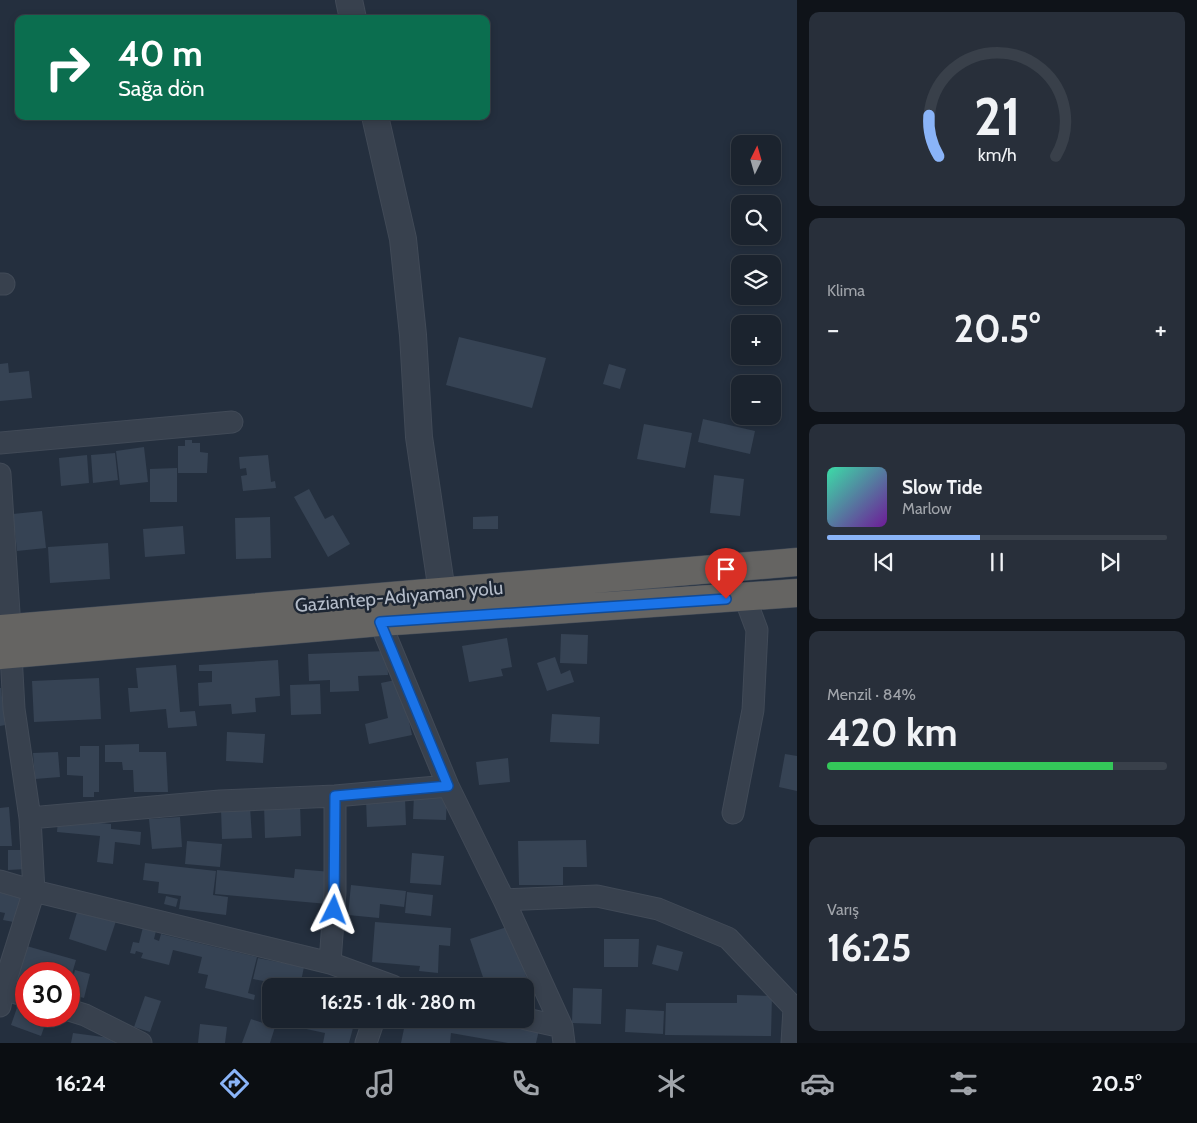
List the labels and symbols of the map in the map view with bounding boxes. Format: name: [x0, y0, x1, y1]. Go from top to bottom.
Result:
north arrow: [731, 135, 781, 185]
pin: [705, 548, 747, 599]
street label: Gaziantep-Adıyaman yolu: [294, 576, 504, 617]
position arrow: [307, 883, 359, 935]
speed limit sign: 30: [15, 962, 80, 1027]

